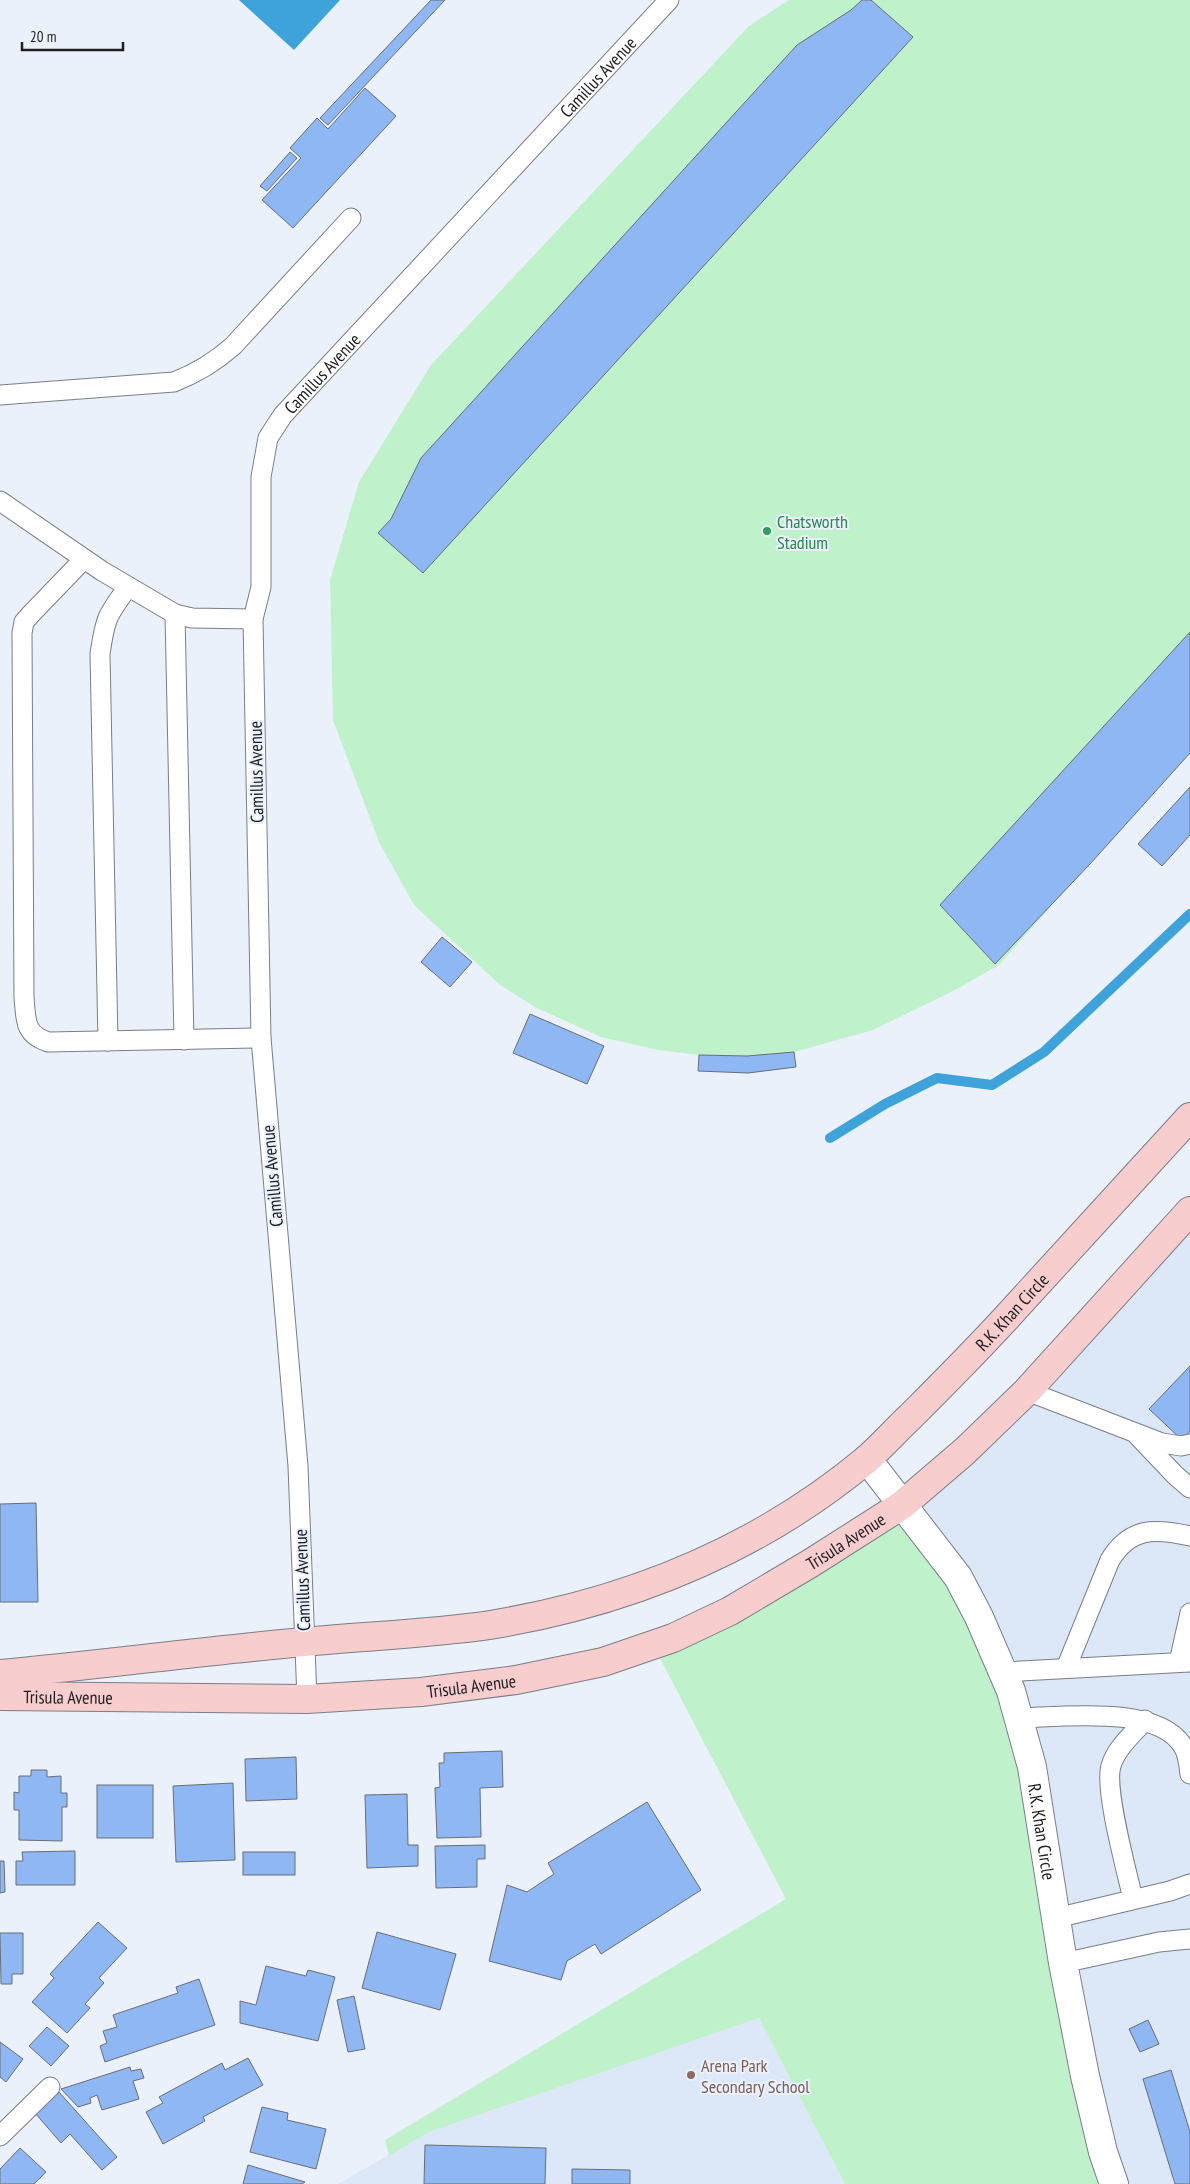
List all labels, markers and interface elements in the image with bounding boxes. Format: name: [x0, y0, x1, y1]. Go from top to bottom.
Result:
scale bar: [22, 20, 124, 52]
text: 20 m: [30, 27, 56, 46]
street label: Camillus Avenue: [555, 31, 641, 122]
street label: Camillus Avenue: [279, 328, 365, 418]
place label: Chatsworth Stadium: [777, 510, 848, 554]
marker: Chatsworth Stadium: [761, 525, 773, 537]
street label: Camillus Avenue: [244, 721, 268, 823]
street label: Camillus Avenue: [256, 1124, 288, 1228]
street label: R.K. Khan Circle: [970, 1268, 1053, 1355]
street label: Trisula Avenue: [802, 1507, 889, 1575]
street label: Camillus Avenue: [289, 1529, 315, 1631]
street label: Trisula Avenue: [425, 1669, 517, 1703]
street label: Trisula Avenue: [23, 1685, 113, 1709]
street label: R.K. Khan Circle: [1023, 1782, 1061, 1881]
place label: Arena Park Secondary School: [701, 2054, 810, 2098]
marker: Arena Park Secondary School: [685, 2069, 697, 2081]

